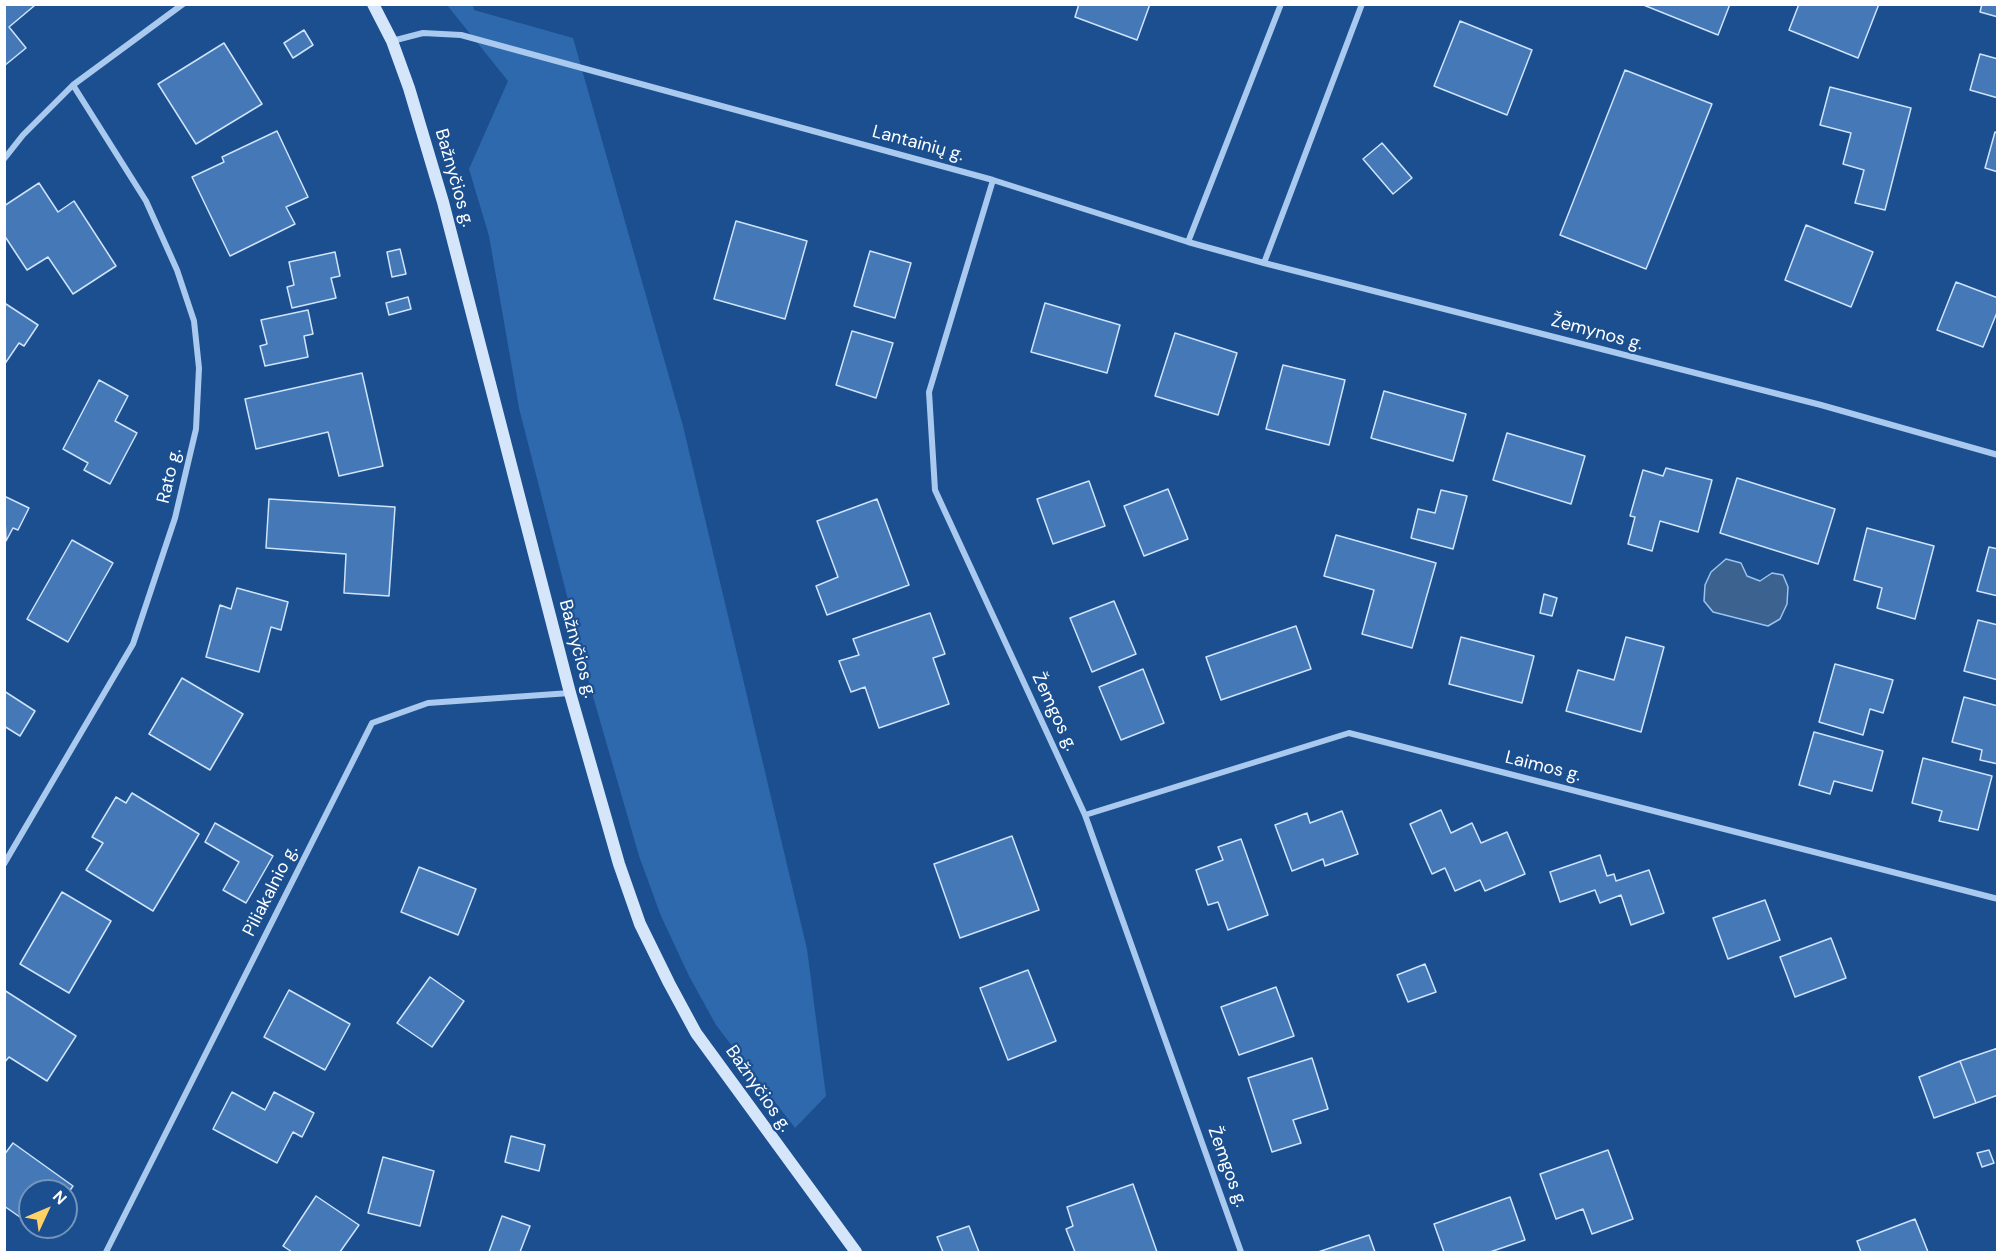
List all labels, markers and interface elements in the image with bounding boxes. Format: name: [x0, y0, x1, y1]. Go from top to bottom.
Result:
street label: Lantainių g.: [870, 121, 966, 167]
street label: Bažnyčios g.: [430, 127, 478, 229]
street label: Žemynos g.: [1549, 310, 1645, 356]
street label: Rato g.: [153, 446, 187, 506]
street label: Bažnyčios g.: [554, 598, 600, 700]
street label: Žemgos g.: [1027, 669, 1081, 755]
street label: Laimos g.: [1503, 747, 1583, 787]
street label: Piliakalnio g.: [239, 842, 303, 940]
street label: Bažnyčios g.: [720, 1042, 796, 1136]
street label: Žemgos g.: [1203, 1124, 1251, 1210]
north arrow: [18, 1179, 78, 1239]
text: N: [48, 1186, 71, 1209]

